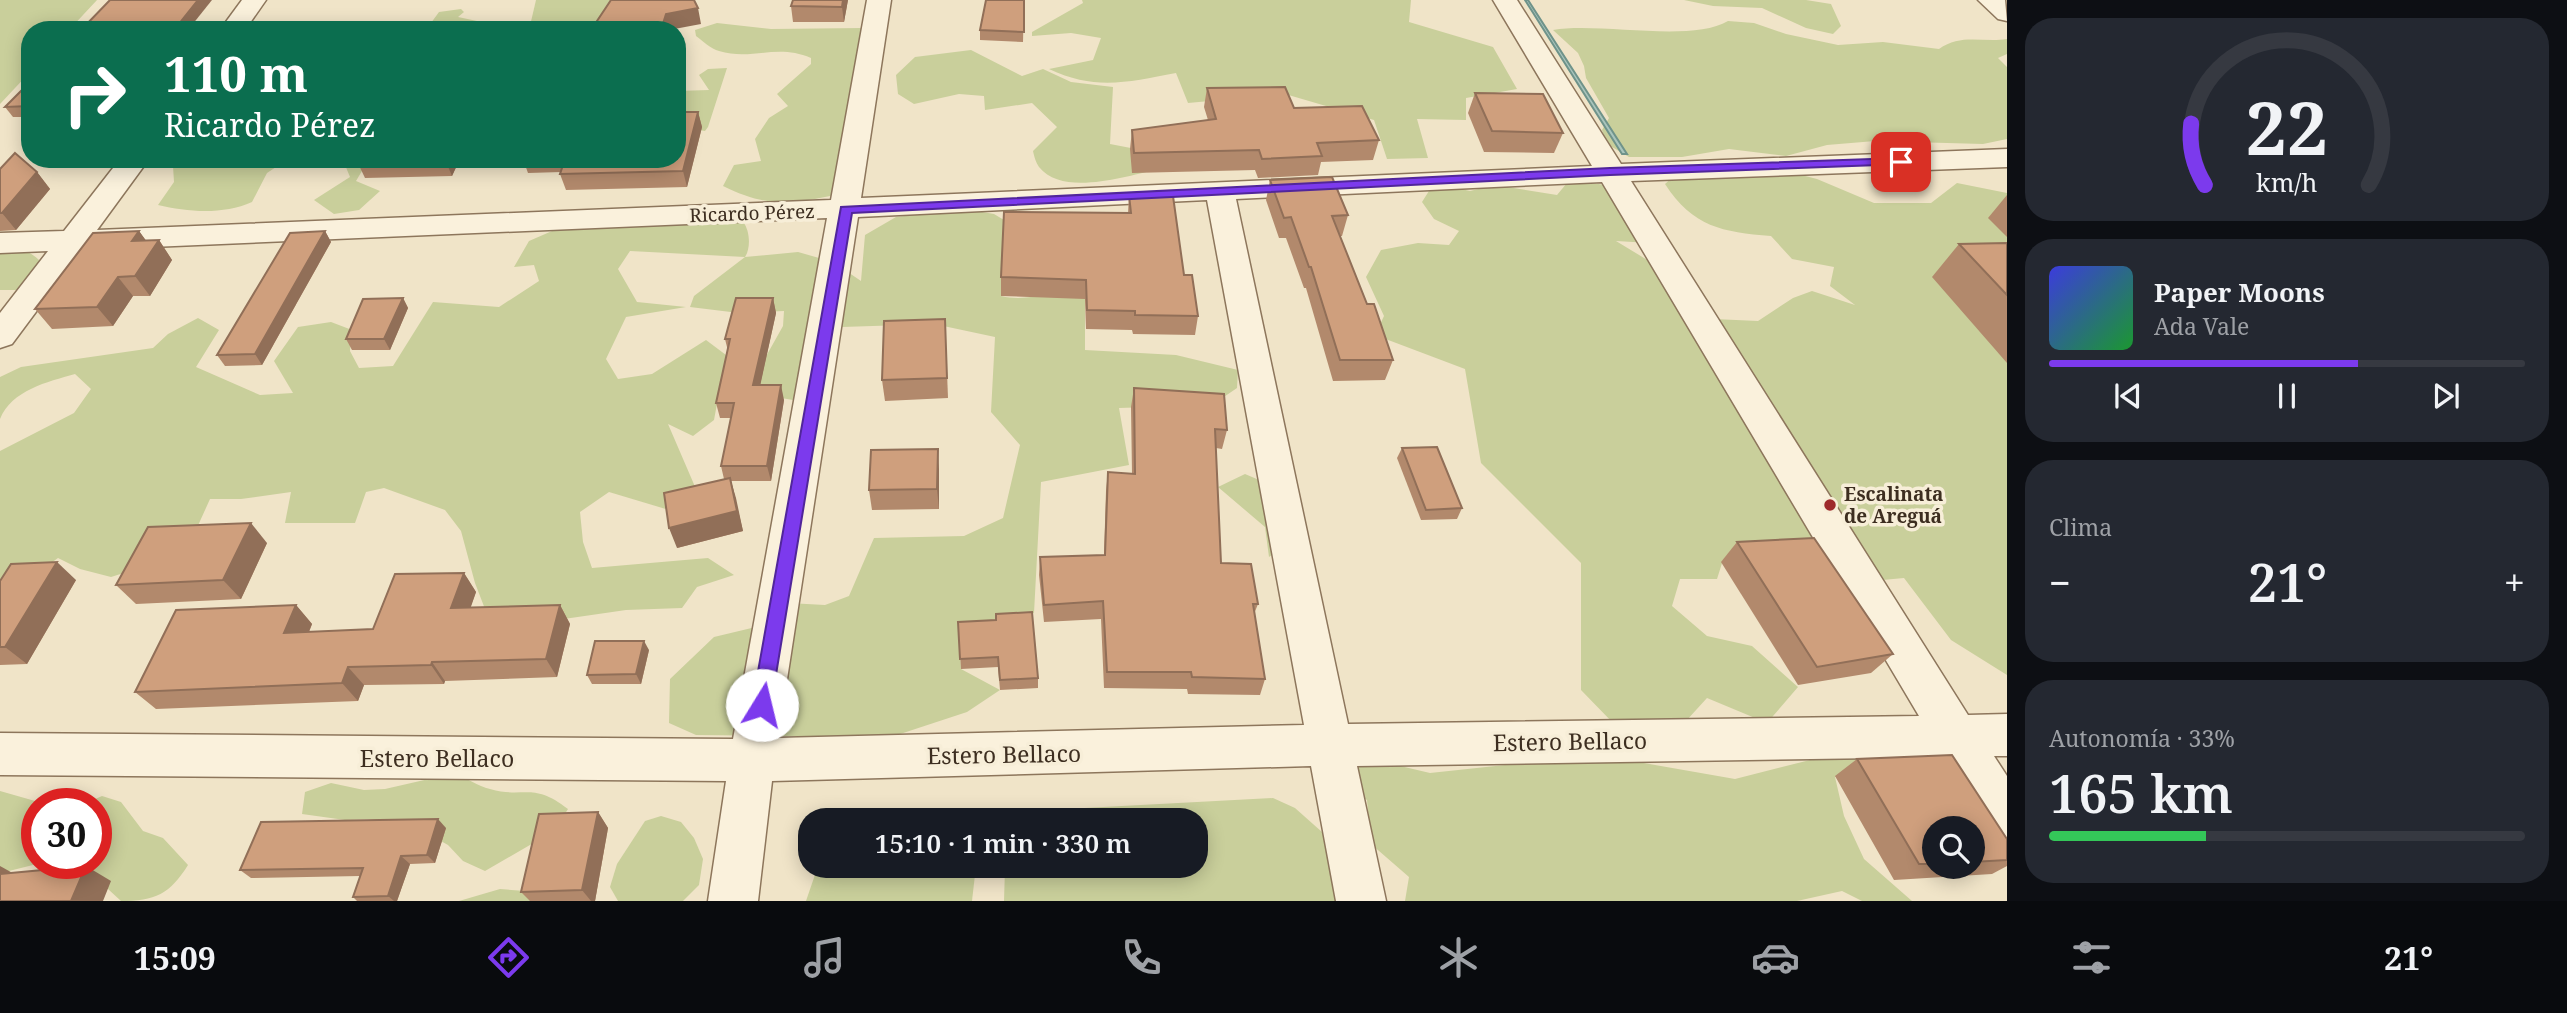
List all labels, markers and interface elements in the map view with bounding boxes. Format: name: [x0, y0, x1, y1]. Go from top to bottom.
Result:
text: 110 m: [164, 40, 308, 106]
icon: right: [49, 49, 140, 140]
text: 22: [2246, 78, 2328, 177]
text: Ricardo Pérez: [164, 103, 376, 146]
pin: [1871, 132, 1931, 192]
icon: arrive: [1882, 143, 1920, 181]
text: km/h: [2256, 165, 2318, 199]
street label: Ricardo Pérez: [689, 198, 815, 228]
text: Paper Moons: [2154, 274, 2325, 310]
text: Ada Vale: [2154, 310, 2249, 342]
icon: previous: [2109, 377, 2147, 415]
icon: pause: [2268, 377, 2306, 415]
icon: next: [2427, 377, 2465, 415]
place label: Escalinata de Areguá: [1844, 481, 1944, 529]
marker: Escalinata de Areguá: [1822, 497, 1838, 513]
text: Clima: [2049, 511, 2112, 543]
text: 21°: [2248, 546, 2327, 617]
text: −: [2049, 556, 2071, 608]
text: +: [2504, 556, 2525, 608]
position arrow: [725, 668, 799, 742]
text: Autonomía · 33%: [2049, 722, 2235, 754]
street label: Estero Bellaco: [1493, 724, 1647, 758]
street label: Estero Bellaco: [927, 737, 1081, 771]
street label: Estero Bellaco: [360, 742, 514, 774]
text: 165 km: [2049, 757, 2233, 828]
speed limit sign: 30: [21, 788, 112, 879]
map controls: [1922, 816, 1985, 879]
button: search: [1922, 816, 1985, 879]
text: 15:10 · 1 min · 330 m: [875, 825, 1131, 861]
icon: directions: [484, 933, 533, 982]
icon: music: [800, 933, 849, 982]
icon: phone: [1117, 933, 1166, 982]
icon: climate: [1434, 933, 1483, 982]
icon: car: [1751, 933, 1800, 982]
icon: filters: [2067, 933, 2116, 982]
text: 15:09: [134, 936, 216, 979]
text: 21°: [2384, 936, 2433, 979]

